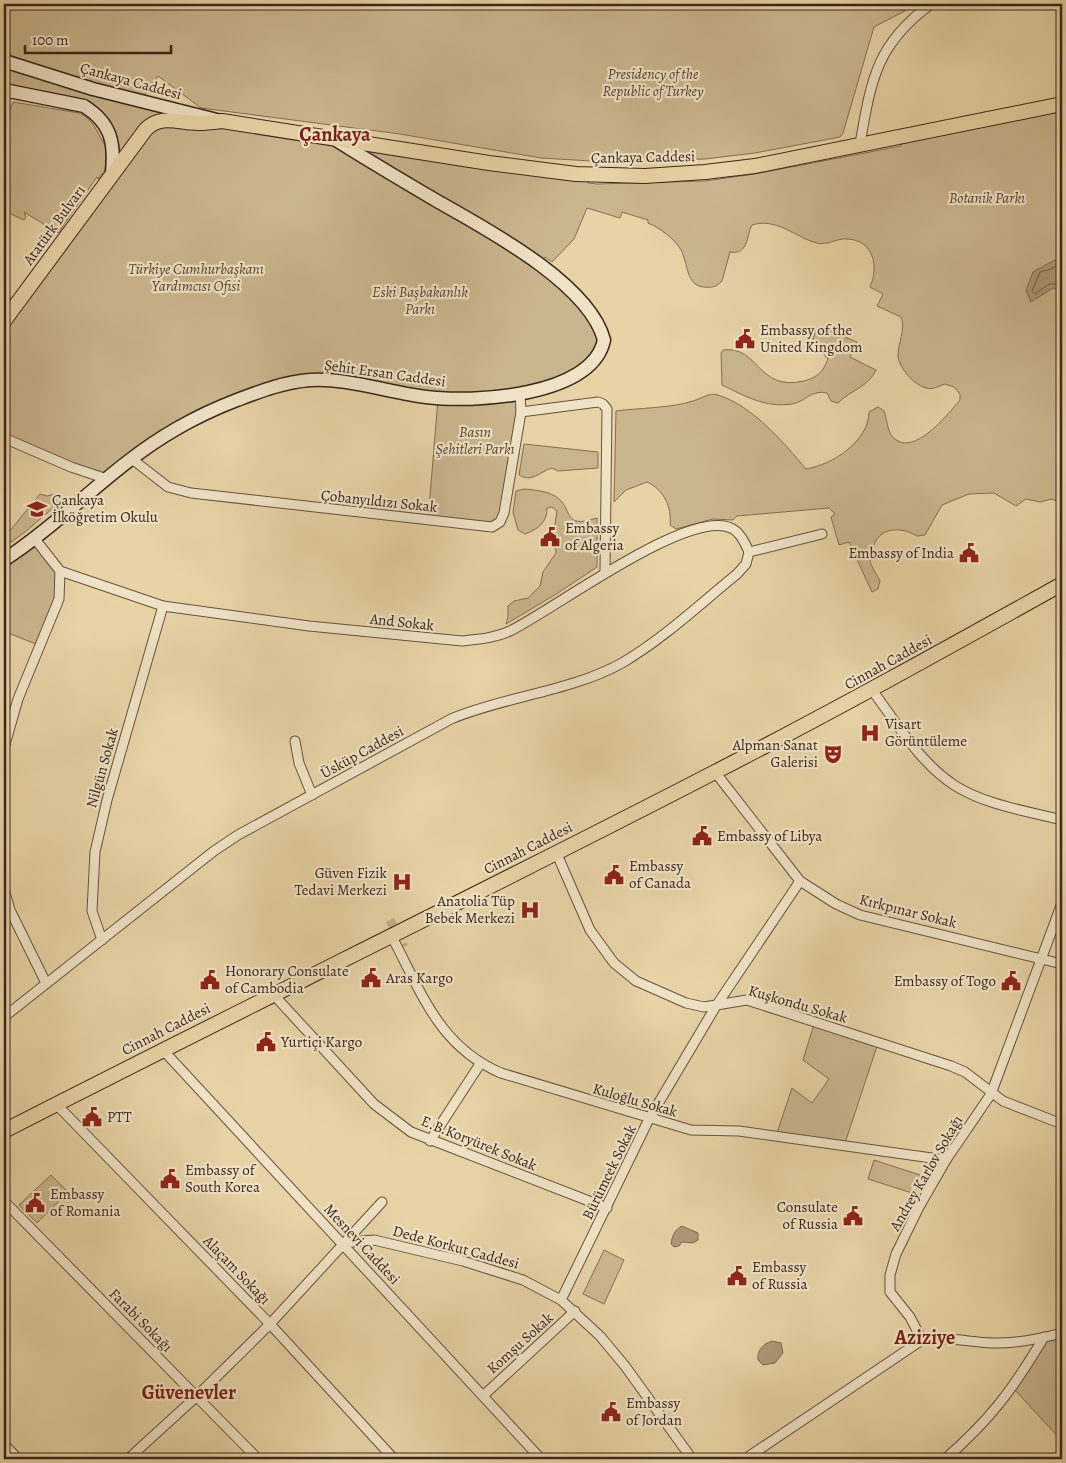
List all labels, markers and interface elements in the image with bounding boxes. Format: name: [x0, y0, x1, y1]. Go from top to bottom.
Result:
scale bar: [25, 22, 171, 54]
text: 100 m: [32, 30, 69, 50]
street label: Çankaya Caddesi: [78, 58, 184, 104]
park label: Presidency of the Republic of Turkey: [603, 64, 704, 101]
district label: Çankaya: [299, 121, 371, 148]
street label: Çankaya Caddesi: [591, 146, 695, 168]
street label: Atatürk Bulvarı: [18, 181, 90, 270]
park label: Botanik Parkı: [949, 188, 1025, 208]
park label: Türkiye Cumhurbaşkanı Yardımcısı Ofisi: [128, 259, 264, 296]
park label: Eski Başbakanlık Parkı: [372, 282, 468, 319]
place label: Embassy of the United Kingdom: [760, 320, 863, 357]
public building icon: Embassy of the United Kingdom: [734, 328, 756, 350]
street label: Şehit Ersan Caddesi: [323, 355, 447, 391]
park label: Basın Şehitleri Parkı: [435, 422, 515, 459]
street label: Çobanyıldızı Sokak: [320, 485, 439, 517]
place label: Çankaya İlköğretim Okulu: [52, 490, 159, 527]
school or university icon: Çankaya İlköğretim Okulu: [26, 498, 48, 520]
place label: Embassy of Algeria: [565, 518, 624, 555]
public building icon: Embassy of Algeria: [539, 526, 561, 548]
public building icon: Embassy of India: [958, 542, 980, 564]
place label: Embassy of India: [849, 543, 954, 563]
street label: And Sokak: [368, 609, 436, 635]
street label: Cinnah Caddesi: [841, 630, 935, 694]
place label: Visart Görüntüleme: [884, 714, 967, 751]
street label: Üsküp Caddesi: [317, 721, 407, 783]
hospital icon: Visart Görüntüleme: [859, 722, 881, 744]
street label: Nilgün Sokak: [81, 725, 123, 810]
place label: Alpman Sanat Galerisi: [731, 735, 818, 772]
theatre icon: Alpman Sanat Galerisi: [822, 743, 844, 765]
street label: Cinnah Caddesi: [480, 817, 576, 879]
public building icon: Embassy of Libya: [691, 825, 713, 847]
place label: Embassy of Libya: [717, 826, 822, 846]
place label: Embassy of Canada: [629, 856, 691, 893]
place label: Güven Fizik Tedavi Merkezi: [294, 863, 388, 900]
public building icon: Embassy of Canada: [603, 864, 625, 886]
hospital icon: Güven Fizik Tedavi Merkezi: [391, 871, 413, 893]
street label: Kırkpınar Sokak: [857, 889, 959, 933]
place label: Anatolia Tüp Bebek Merkezi: [425, 891, 515, 928]
hospital icon: Anatolia Tüp Bebek Merkezi: [519, 899, 541, 921]
place label: Honorary Consulate of Cambodia: [225, 961, 349, 998]
public building icon: Aras Kargo: [360, 967, 382, 989]
place label: Aras Kargo: [385, 968, 453, 988]
public building icon: Honorary Consulate of Cambodia: [199, 969, 221, 991]
public building icon: Embassy of Togo: [1000, 970, 1022, 992]
place label: Embassy of Togo: [894, 971, 996, 991]
street label: Kuşkondu Sokak: [746, 980, 850, 1028]
street label: Cinnah Caddesi: [118, 998, 214, 1060]
public building icon: Yurtiçi Kargo: [255, 1031, 277, 1053]
place label: Yurtiçi Kargo: [280, 1032, 362, 1052]
street label: Kuloğlu Sokak: [590, 1078, 680, 1122]
public building icon: PTT: [81, 1106, 103, 1128]
place label: PTT: [107, 1107, 133, 1127]
street label: E.B.Koryürek Sokak: [418, 1111, 540, 1176]
street label: Andrey Karlov Sokağı: [884, 1112, 967, 1235]
street label: Bürümcek Sokak: [577, 1121, 641, 1223]
place label: Embassy of South Korea: [185, 1160, 260, 1197]
public building icon: Embassy of South Korea: [159, 1168, 181, 1190]
place label: Embassy of Romania: [50, 1184, 121, 1221]
public building icon: Embassy of Romania: [24, 1192, 46, 1214]
place label: Consulate of Russia: [777, 1197, 838, 1234]
street label: Mesnevi Caddesi: [319, 1199, 405, 1289]
public building icon: Consulate of Russia: [842, 1205, 864, 1227]
street label: Dede Korkut Caddesi: [391, 1220, 521, 1274]
street label: Alaçam Sokağı: [198, 1230, 275, 1309]
place label: Embassy of Russia: [752, 1257, 808, 1294]
public building icon: Embassy of Russia: [726, 1265, 748, 1287]
street label: Farabi Sokağı: [105, 1284, 177, 1356]
street label: Komşu Sokak: [483, 1308, 558, 1378]
district label: Aziziye: [894, 1324, 955, 1351]
district label: Güvenevler: [142, 1379, 236, 1406]
place label: Embassy of Jordan: [626, 1393, 682, 1430]
public building icon: Embassy of Jordan: [600, 1401, 622, 1423]

